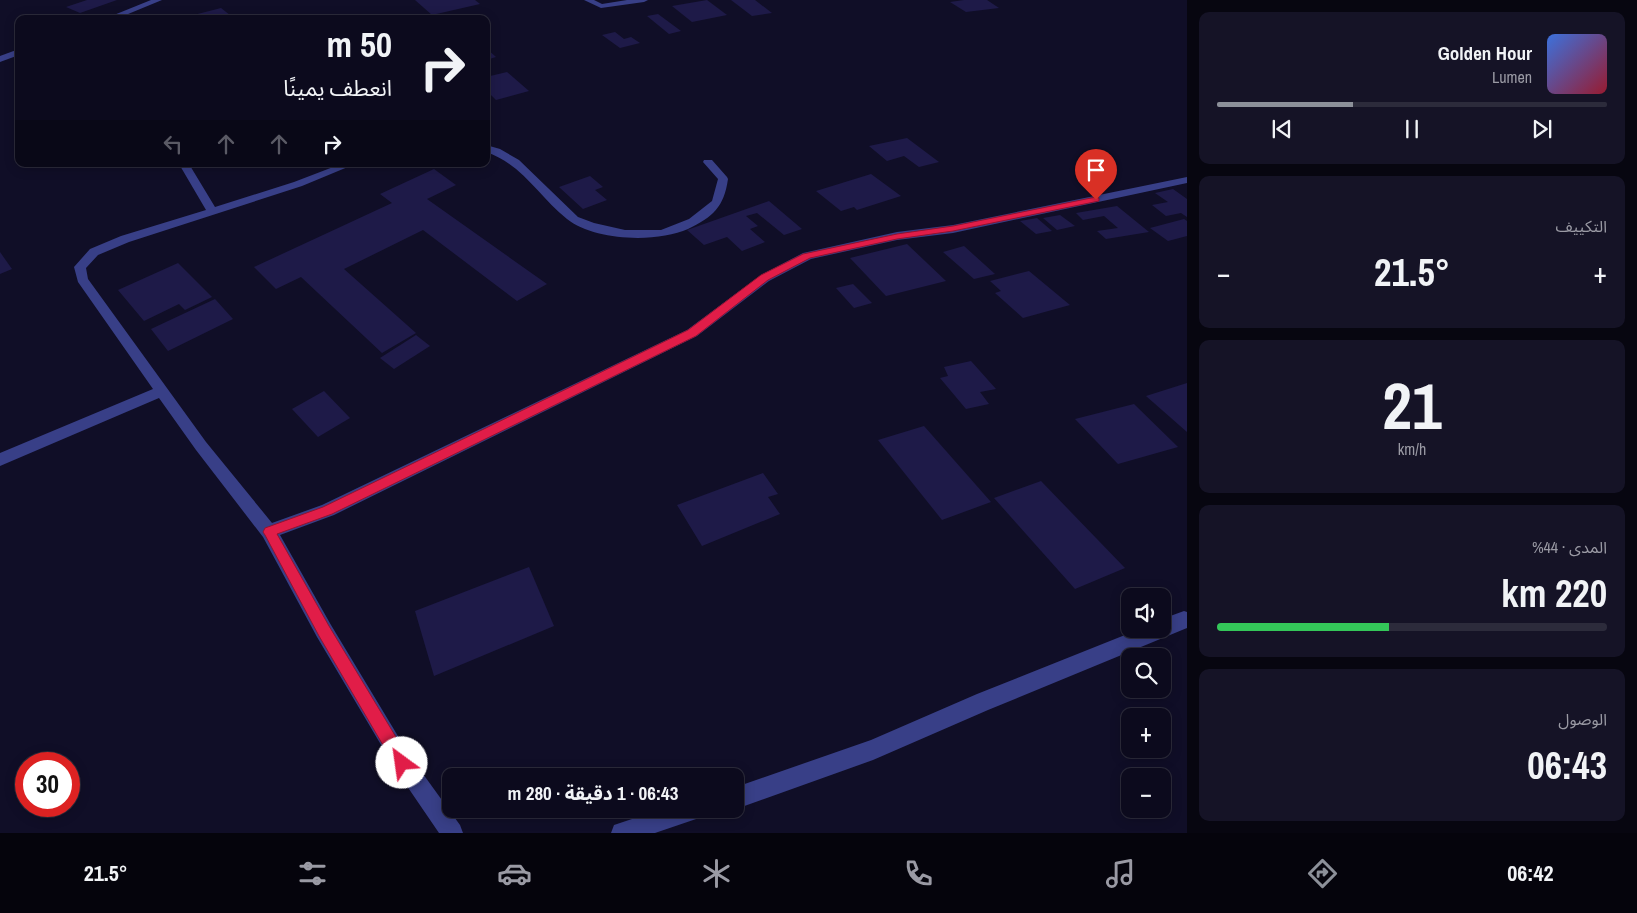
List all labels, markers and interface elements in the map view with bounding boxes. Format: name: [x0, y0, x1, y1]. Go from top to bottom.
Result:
text: 50 m: [327, 21, 392, 68]
icon: right: [410, 35, 475, 100]
text: Golden Hour: [1438, 40, 1532, 66]
text: Lumen: [1492, 66, 1532, 88]
text: انعطف يمينًا: [283, 73, 392, 103]
icon: previous: [1268, 115, 1296, 143]
icon: pause: [1398, 115, 1426, 143]
icon: next: [1528, 115, 1556, 143]
icon: left: [159, 130, 187, 158]
icon: ahead: [212, 130, 240, 158]
icon: ahead: [265, 130, 293, 158]
icon: right: [318, 130, 346, 158]
pin: [1075, 149, 1117, 200]
icon: arrive: [1082, 156, 1110, 184]
text: التكييف: [1555, 215, 1607, 237]
text: 21.5°: [1374, 247, 1450, 298]
text: −: [1217, 254, 1230, 292]
text: +: [1594, 254, 1607, 292]
text: 21: [1382, 362, 1442, 449]
text: km/h: [1398, 438, 1426, 460]
text: المدى · 44%: [1532, 536, 1607, 558]
text: 220 km: [1501, 568, 1607, 619]
map controls: [1121, 588, 1171, 818]
button: sound: [1121, 588, 1171, 638]
button: search: [1121, 648, 1171, 698]
button: +: [1121, 708, 1171, 758]
text: الوصول: [1558, 708, 1607, 730]
position arrow: [375, 736, 427, 788]
text: 06:43: [1527, 740, 1607, 791]
speed limit sign: 30: [15, 752, 80, 817]
button: −: [1121, 768, 1171, 818]
text: 06:43 · 1 دقيقة · 280 m: [508, 780, 678, 806]
icon: filters: [295, 856, 330, 891]
icon: car: [497, 856, 532, 891]
icon: climate: [699, 856, 734, 891]
icon: phone: [901, 856, 936, 891]
icon: music: [1103, 856, 1138, 891]
icon: directions: [1305, 856, 1340, 891]
text: 21.5°: [84, 858, 128, 888]
text: 06:42: [1507, 858, 1553, 888]

